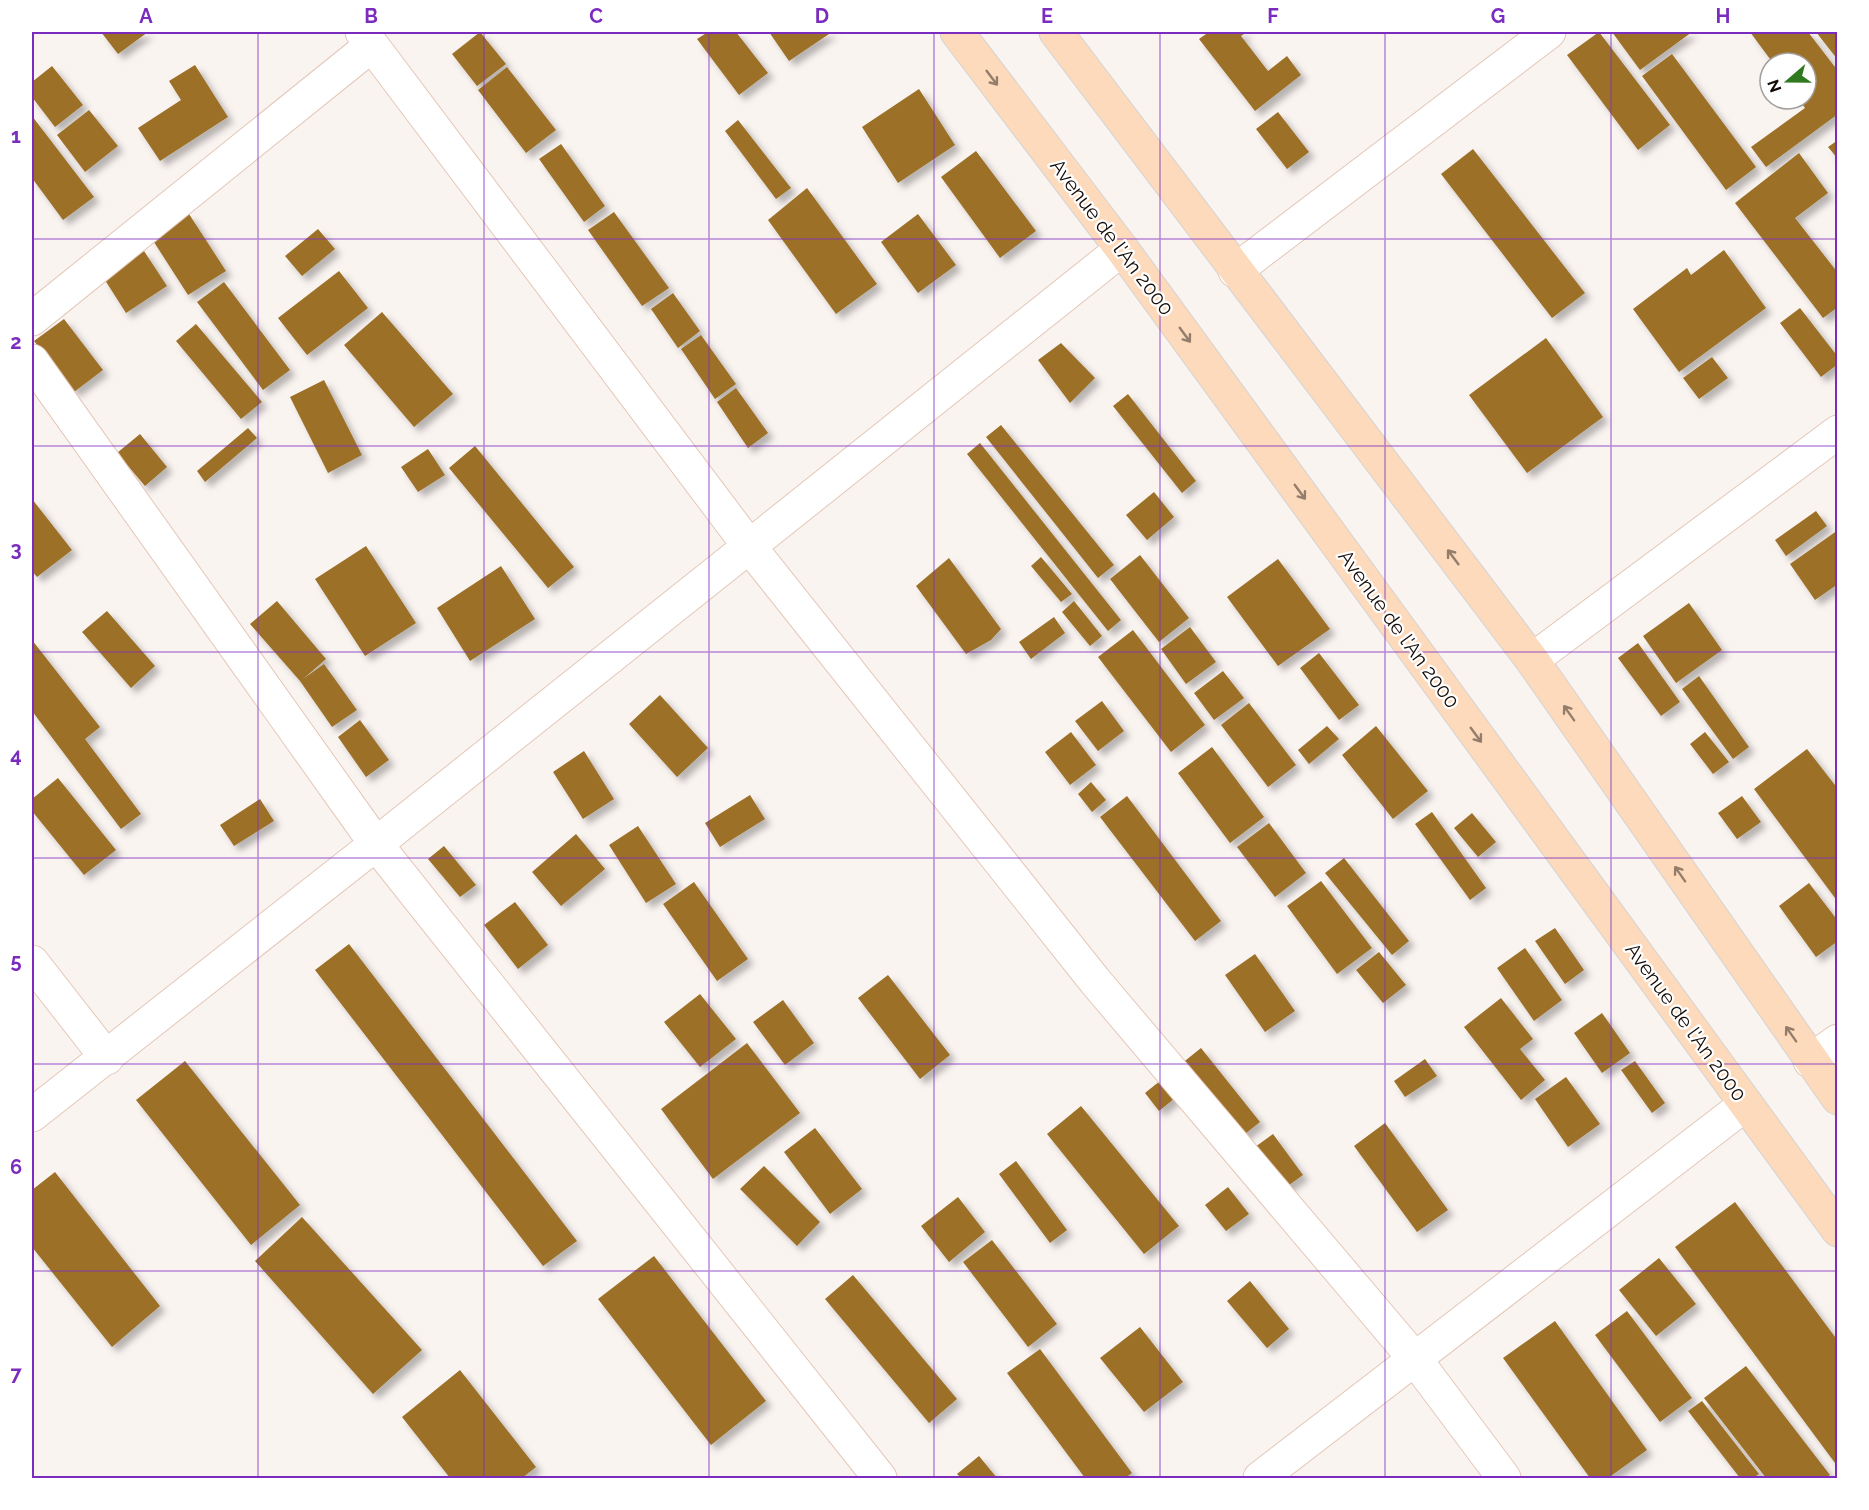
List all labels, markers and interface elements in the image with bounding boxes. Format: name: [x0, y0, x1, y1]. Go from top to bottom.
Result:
text: A: [139, 4, 153, 28]
text: B: [364, 4, 378, 28]
text: C: [589, 4, 603, 28]
text: D: [815, 4, 829, 28]
text: E: [1041, 4, 1053, 28]
text: F: [1267, 4, 1279, 28]
text: G: [1491, 4, 1505, 28]
text: H: [1716, 4, 1730, 28]
north arrow: [1758, 51, 1818, 111]
one-way arrow: [986, 70, 999, 86]
text: N: [1763, 77, 1785, 95]
text: 1: [11, 124, 21, 148]
street label: Avenue de l'An 2000: [1045, 154, 1179, 320]
one-way arrow: [1179, 326, 1191, 342]
text: 2: [10, 330, 22, 354]
one-way arrow: [1294, 484, 1306, 500]
text: 3: [10, 537, 22, 561]
street label: Avenue de l'An 2000: [1334, 545, 1464, 713]
one-way arrow: [1446, 549, 1459, 565]
one-way arrow: [1563, 706, 1575, 722]
one-way arrow: [1470, 726, 1483, 742]
text: 4: [10, 743, 22, 767]
one-way arrow: [1674, 866, 1686, 882]
street label: Avenue de l'An 2000: [1621, 938, 1751, 1106]
text: 5: [10, 949, 22, 973]
one-way arrow: [1785, 1026, 1797, 1042]
text: 6: [10, 1155, 22, 1179]
text: 7: [10, 1362, 22, 1386]

